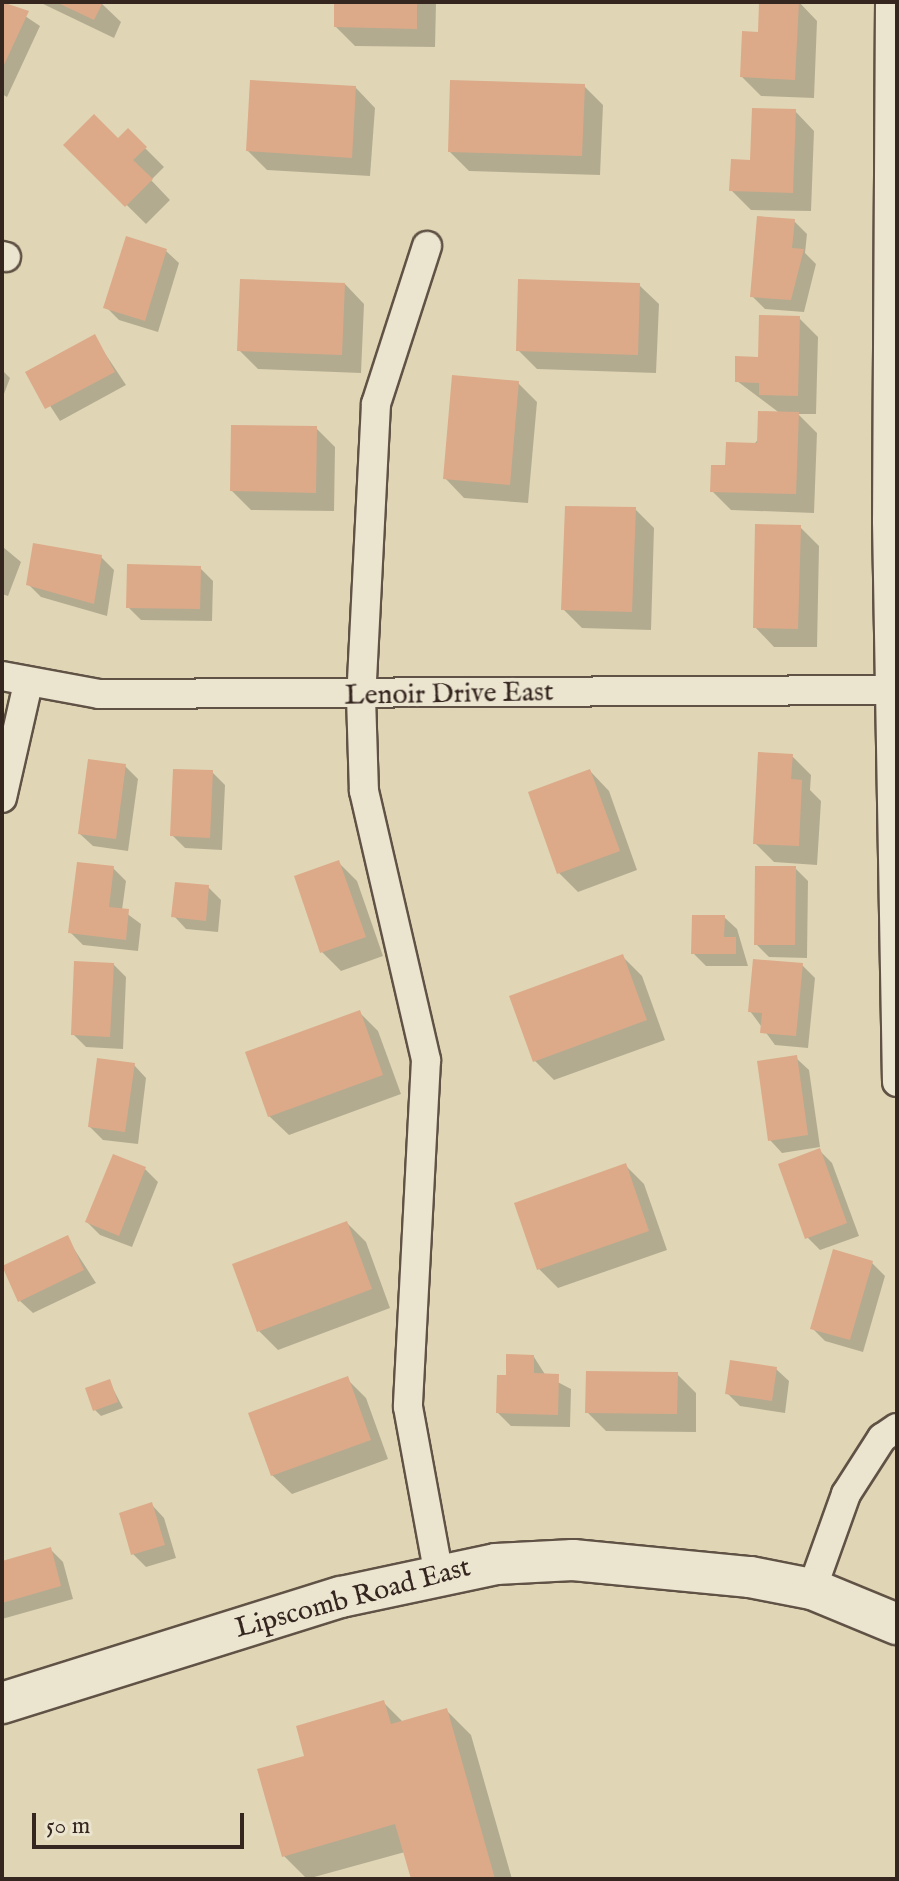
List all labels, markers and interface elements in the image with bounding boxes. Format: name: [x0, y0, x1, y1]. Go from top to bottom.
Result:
street label: Lenoir Drive East: [344, 676, 554, 714]
street label: Lipscomb Road East: [232, 1551, 474, 1647]
scale bar: [36, 1797, 248, 1847]
text: 50 m: [46, 1811, 90, 1842]

